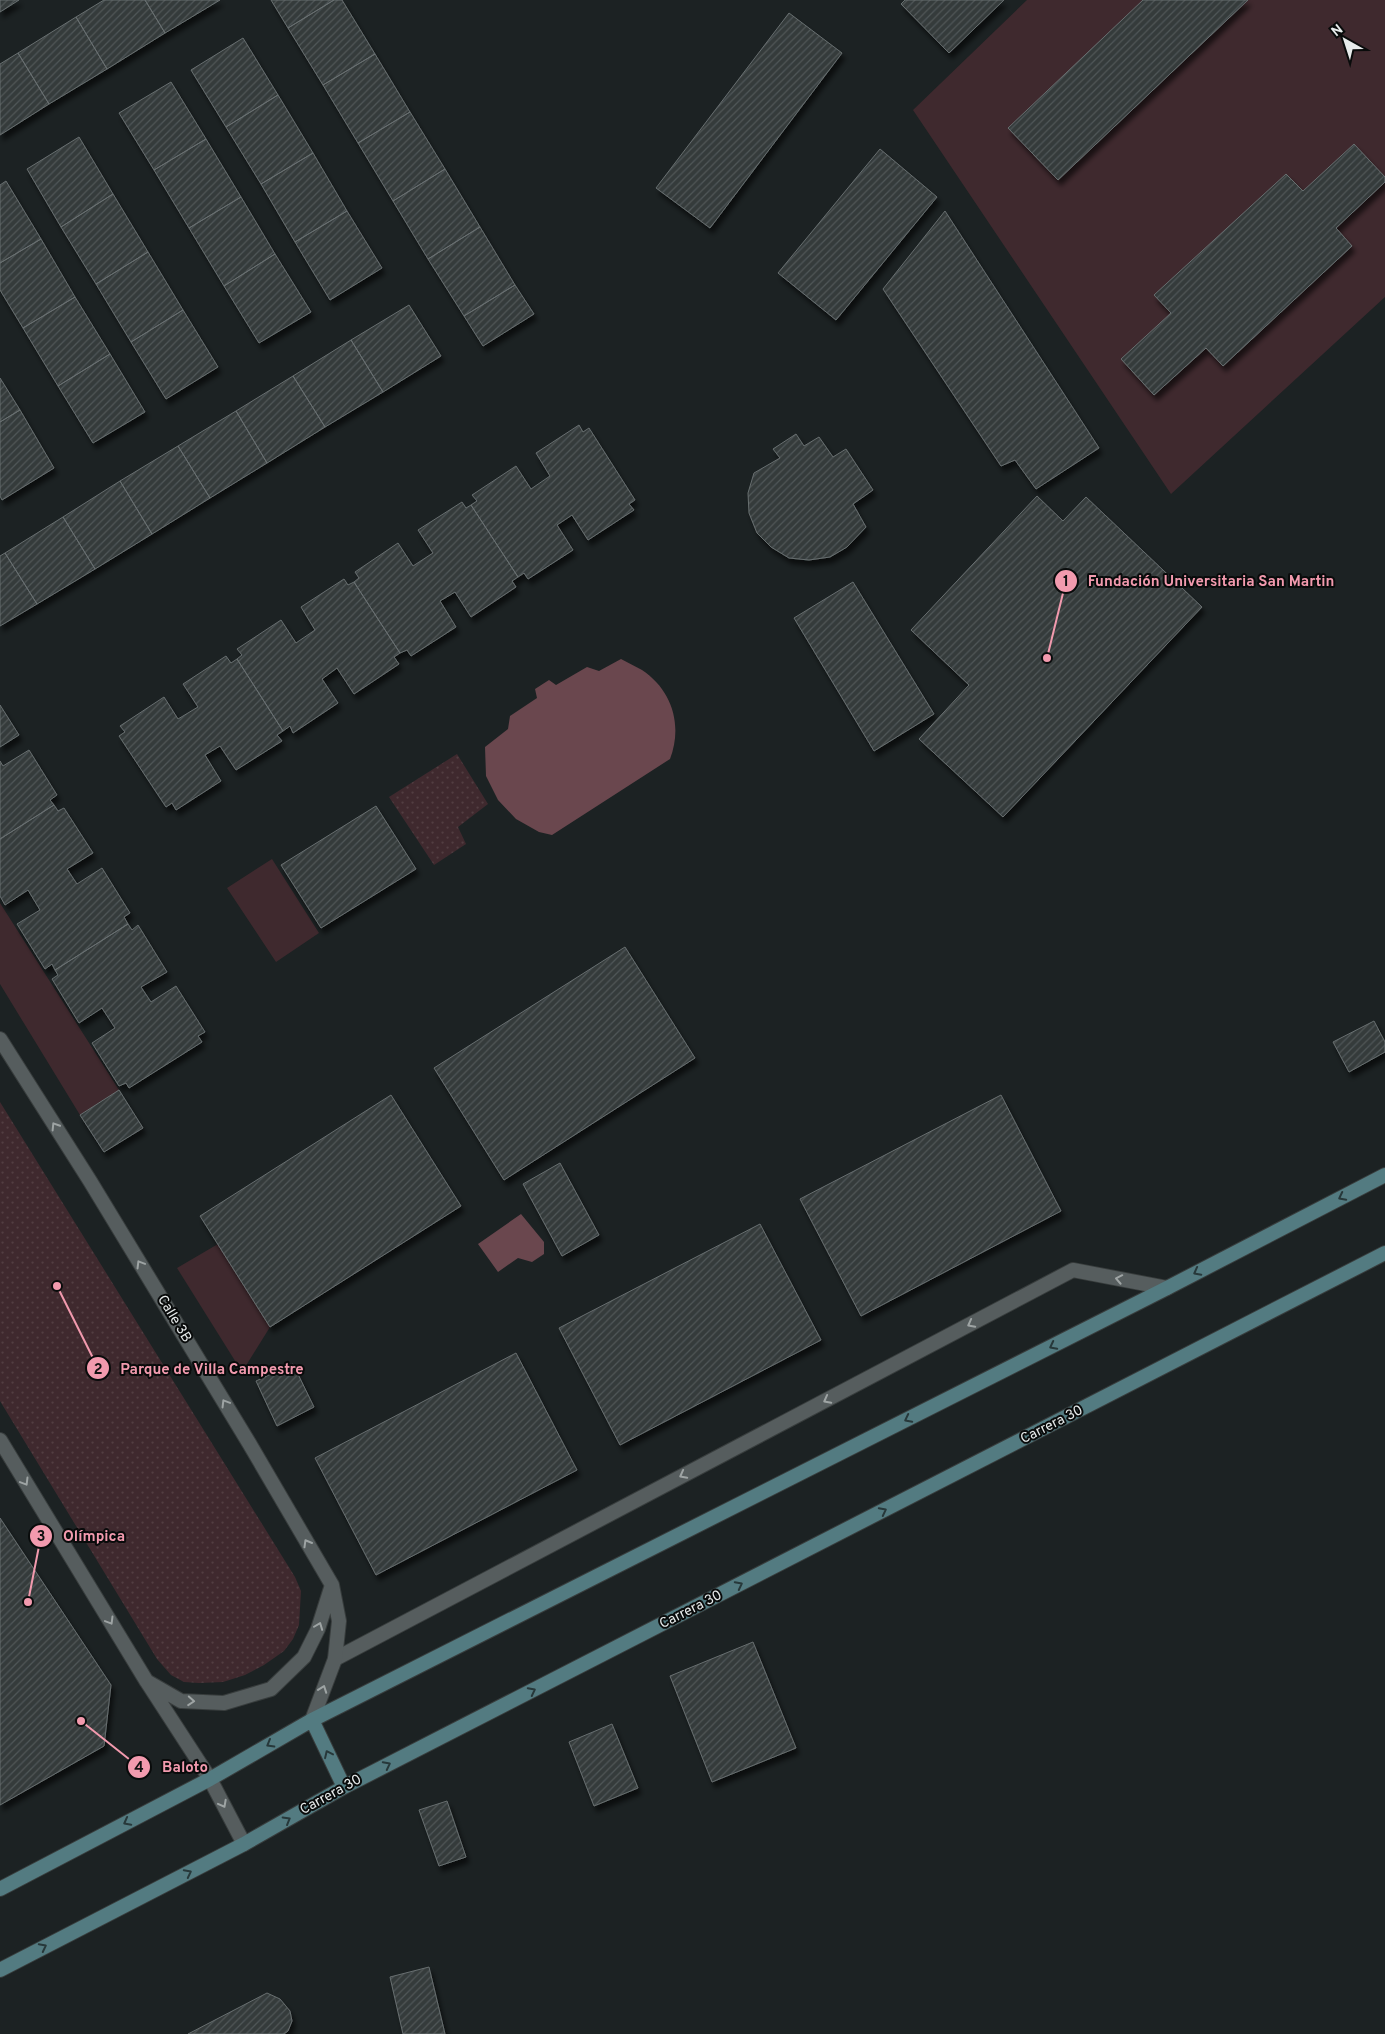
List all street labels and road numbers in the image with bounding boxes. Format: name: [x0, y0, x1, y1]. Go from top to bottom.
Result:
street label: Calle 3B: [153, 1292, 195, 1346]
street label: Carrera 30: [1018, 1402, 1086, 1448]
street label: Carrera 30: [657, 1587, 725, 1633]
street label: Carrera 30: [297, 1771, 365, 1819]

